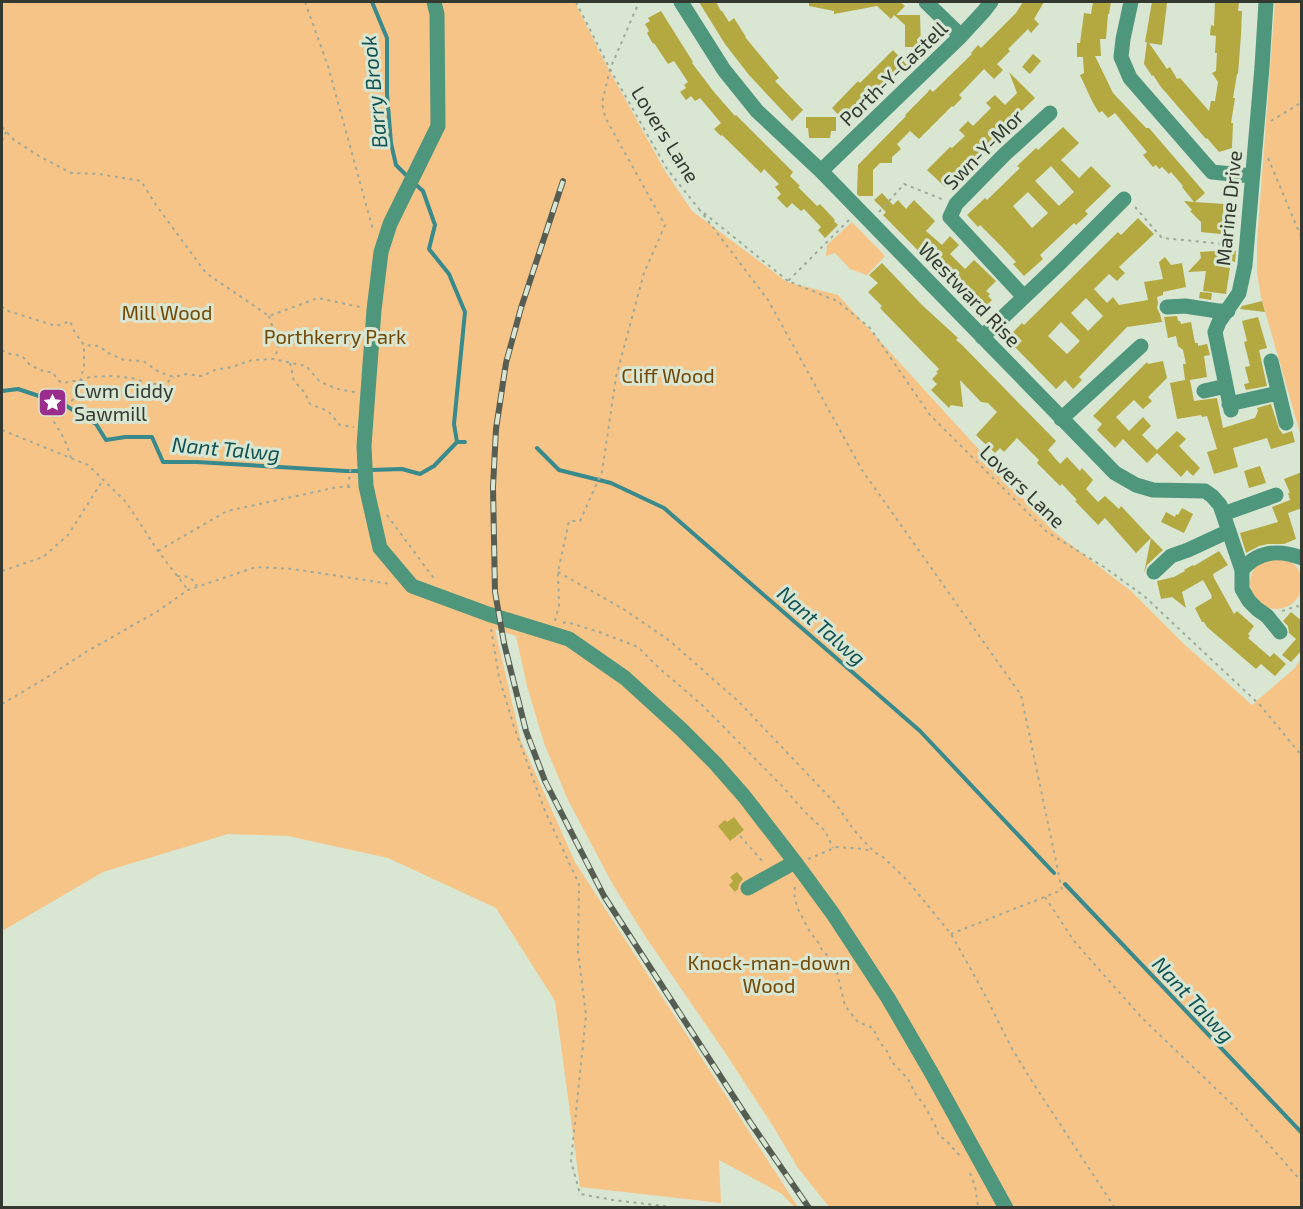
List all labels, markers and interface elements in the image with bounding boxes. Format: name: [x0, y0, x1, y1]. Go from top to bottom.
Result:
street label: Porth-Y-Castell: [834, 16, 952, 130]
water label: Barry Brook: [355, 34, 392, 150]
street label: Lovers Lane: [627, 81, 705, 187]
street label: Swn-Y-Mor: [938, 104, 1028, 194]
street label: Marine Drive: [1210, 149, 1246, 267]
street label: Westward Rise: [914, 237, 1026, 351]
park label: Mill Wood: [122, 300, 212, 324]
park label: Porthkerry Park: [264, 324, 406, 348]
park label: Cliff Wood: [621, 363, 715, 387]
place label: Cwm Ciddy Sawmill: [74, 378, 174, 425]
place icon: Cwm Ciddy Sawmill: [37, 386, 69, 418]
water label: Nant Talwg: [171, 431, 281, 465]
street label: Lovers Lane: [975, 440, 1071, 532]
water label: Nant Talwg: [773, 580, 871, 670]
park label: Knock-man-down Wood: [687, 950, 851, 997]
water label: Nant Talwg: [1148, 951, 1240, 1047]

